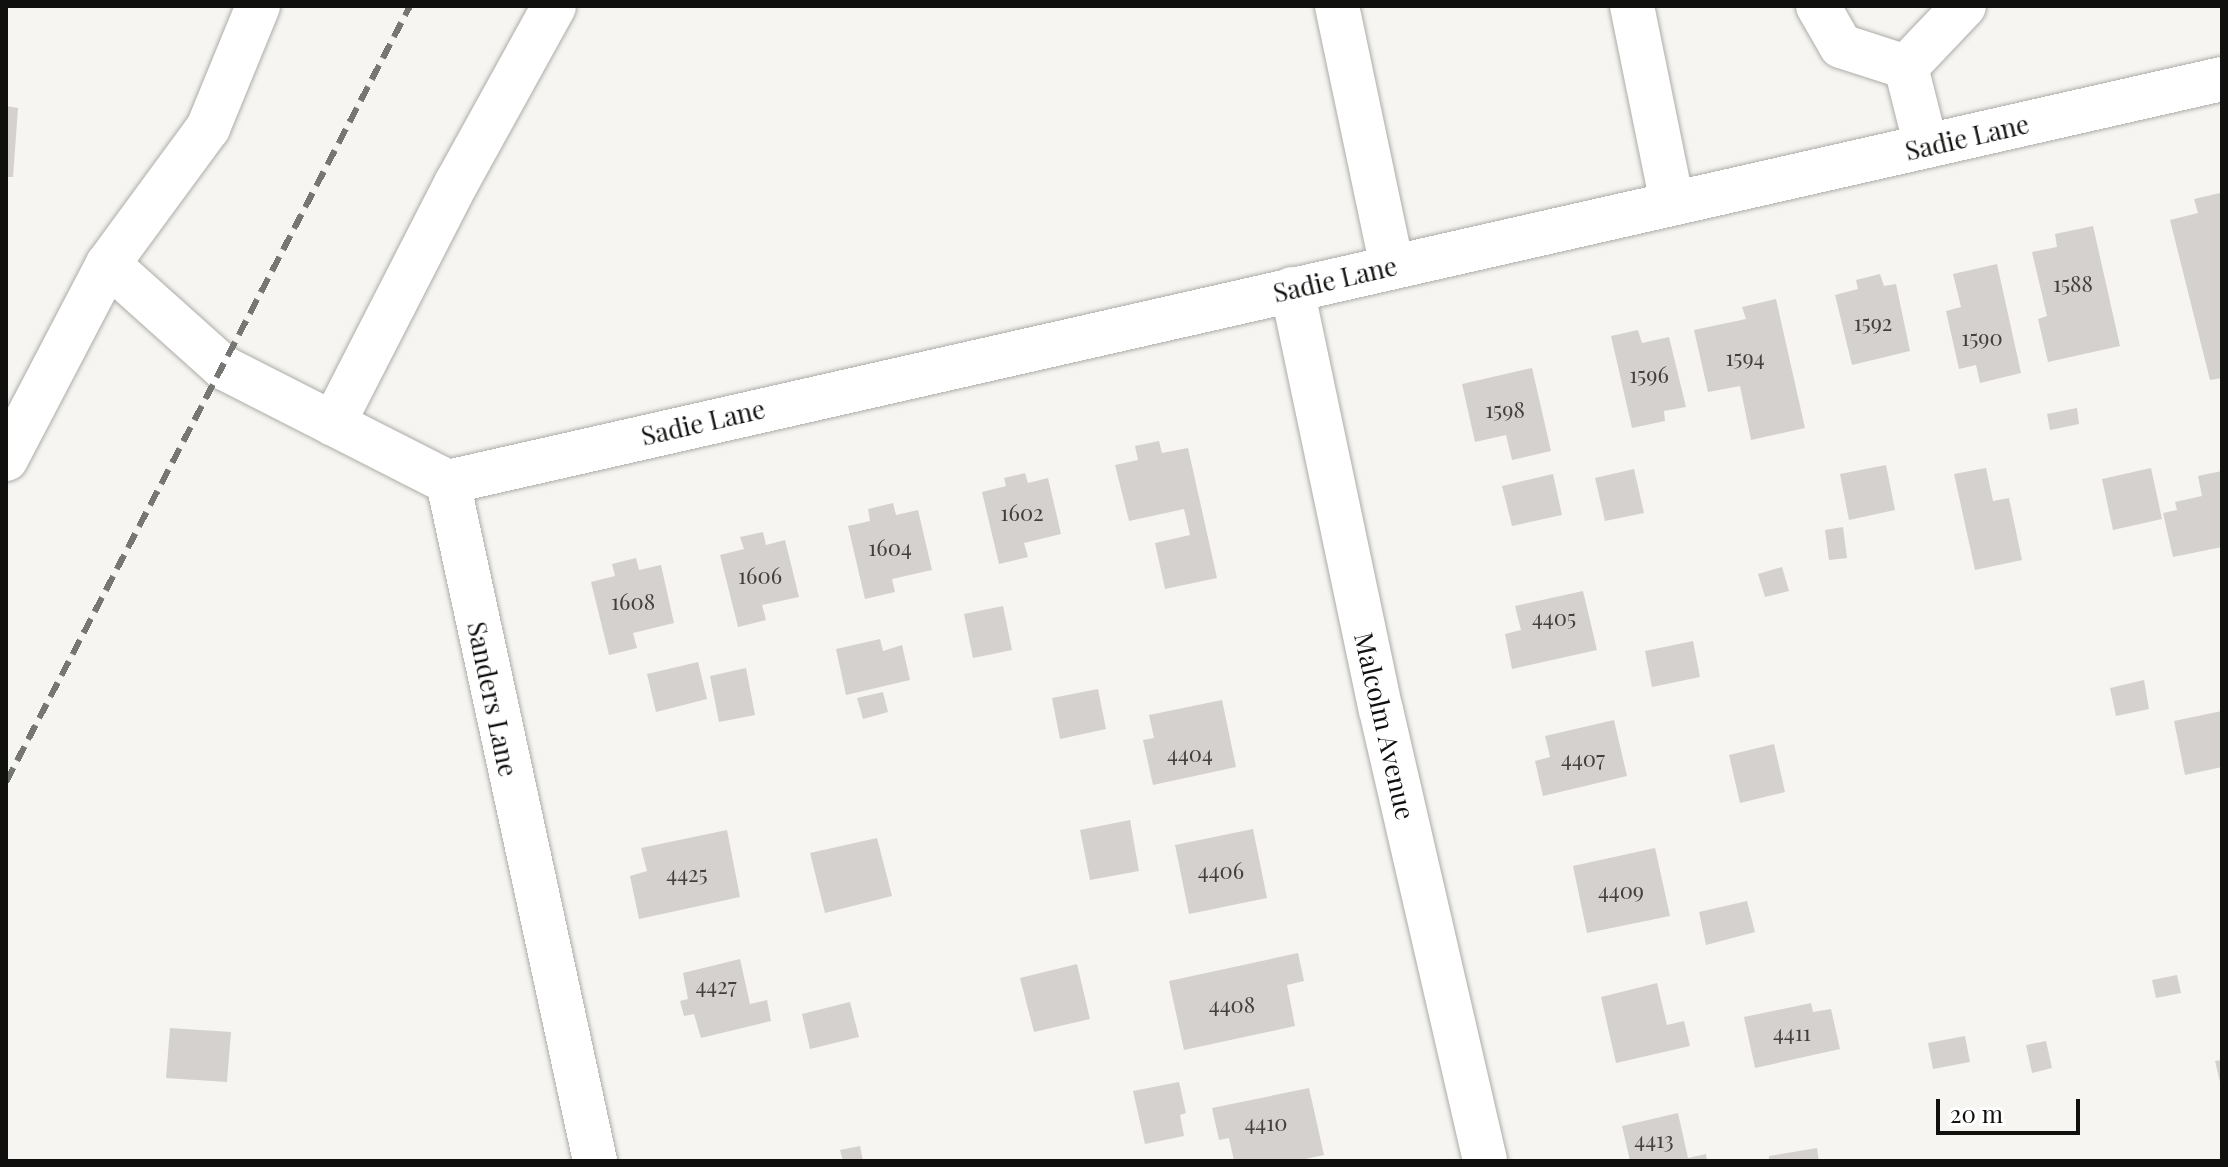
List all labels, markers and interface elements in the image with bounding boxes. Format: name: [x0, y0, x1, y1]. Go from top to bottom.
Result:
street label: Sadie Lane: [1902, 108, 2032, 166]
street label: Sadie Lane: [1270, 250, 1400, 308]
house number: 1588: [2053, 271, 2093, 297]
house number: 1592: [1854, 310, 1892, 336]
house number: 1590: [1961, 325, 2003, 351]
house number: 1594: [1725, 345, 1765, 371]
house number: 1596: [1629, 362, 1669, 388]
street label: Sadie Lane: [638, 393, 768, 451]
house number: 1598: [1485, 397, 1525, 423]
house number: 1602: [1000, 500, 1044, 526]
house number: 1604: [868, 535, 912, 561]
house number: 1606: [738, 563, 782, 589]
house number: 1608: [611, 589, 655, 615]
house number: 4405: [1532, 605, 1576, 631]
street label: Sanders Lane: [461, 619, 525, 779]
street label: Malcolm Avenue: [1348, 629, 1422, 823]
house number: 4404: [1167, 741, 1213, 767]
house number: 4407: [1561, 746, 1605, 772]
house number: 4406: [1198, 858, 1244, 884]
house number: 4425: [666, 861, 708, 887]
house number: 4409: [1598, 878, 1644, 904]
house number: 4427: [695, 973, 737, 999]
house number: 4408: [1209, 992, 1255, 1018]
house number: 4411: [1773, 1020, 1811, 1046]
scale bar: [1940, 1083, 2084, 1133]
text: 20 m: [1950, 1097, 2003, 1129]
house number: 4410: [1244, 1110, 1288, 1136]
house number: 4413: [1634, 1127, 1674, 1153]

